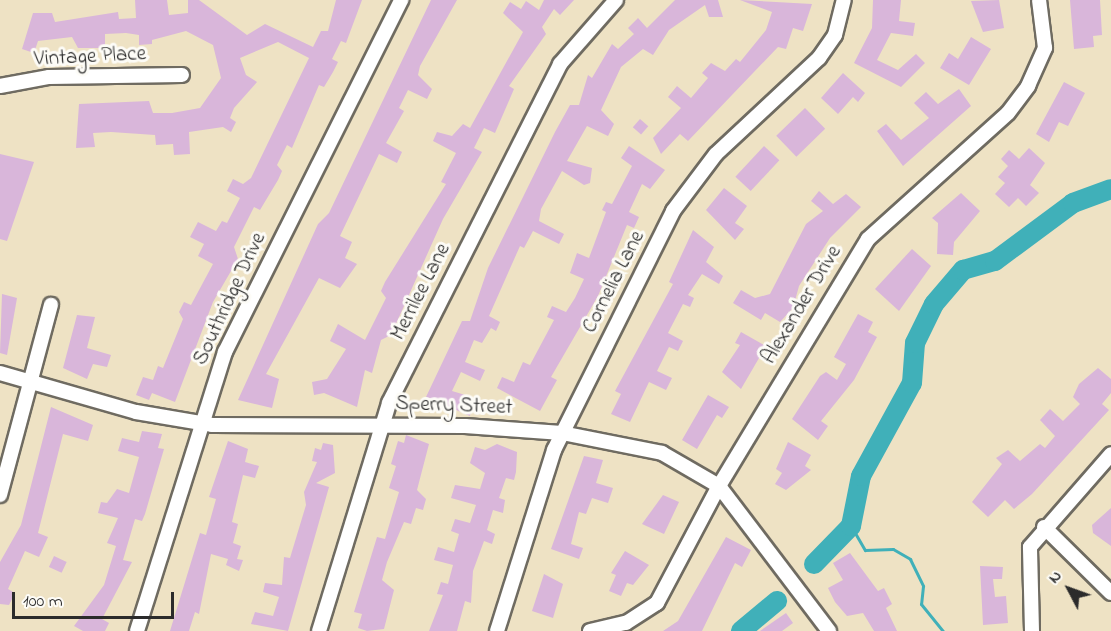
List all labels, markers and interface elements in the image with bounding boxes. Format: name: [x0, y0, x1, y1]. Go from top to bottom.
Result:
street label: Vintage Place: [33, 41, 147, 73]
street label: Cornelia Lane: [577, 227, 651, 337]
street label: Southridge Drive: [188, 229, 272, 369]
street label: Merrilee Lane: [386, 239, 456, 345]
street label: Alexander Drive: [757, 241, 847, 369]
street label: Sperry Street: [395, 391, 513, 421]
north arrow: [1039, 559, 1099, 619]
text: N: [1043, 565, 1068, 589]
scale bar: [15, 580, 177, 618]
text: 100 m: [23, 589, 63, 615]

